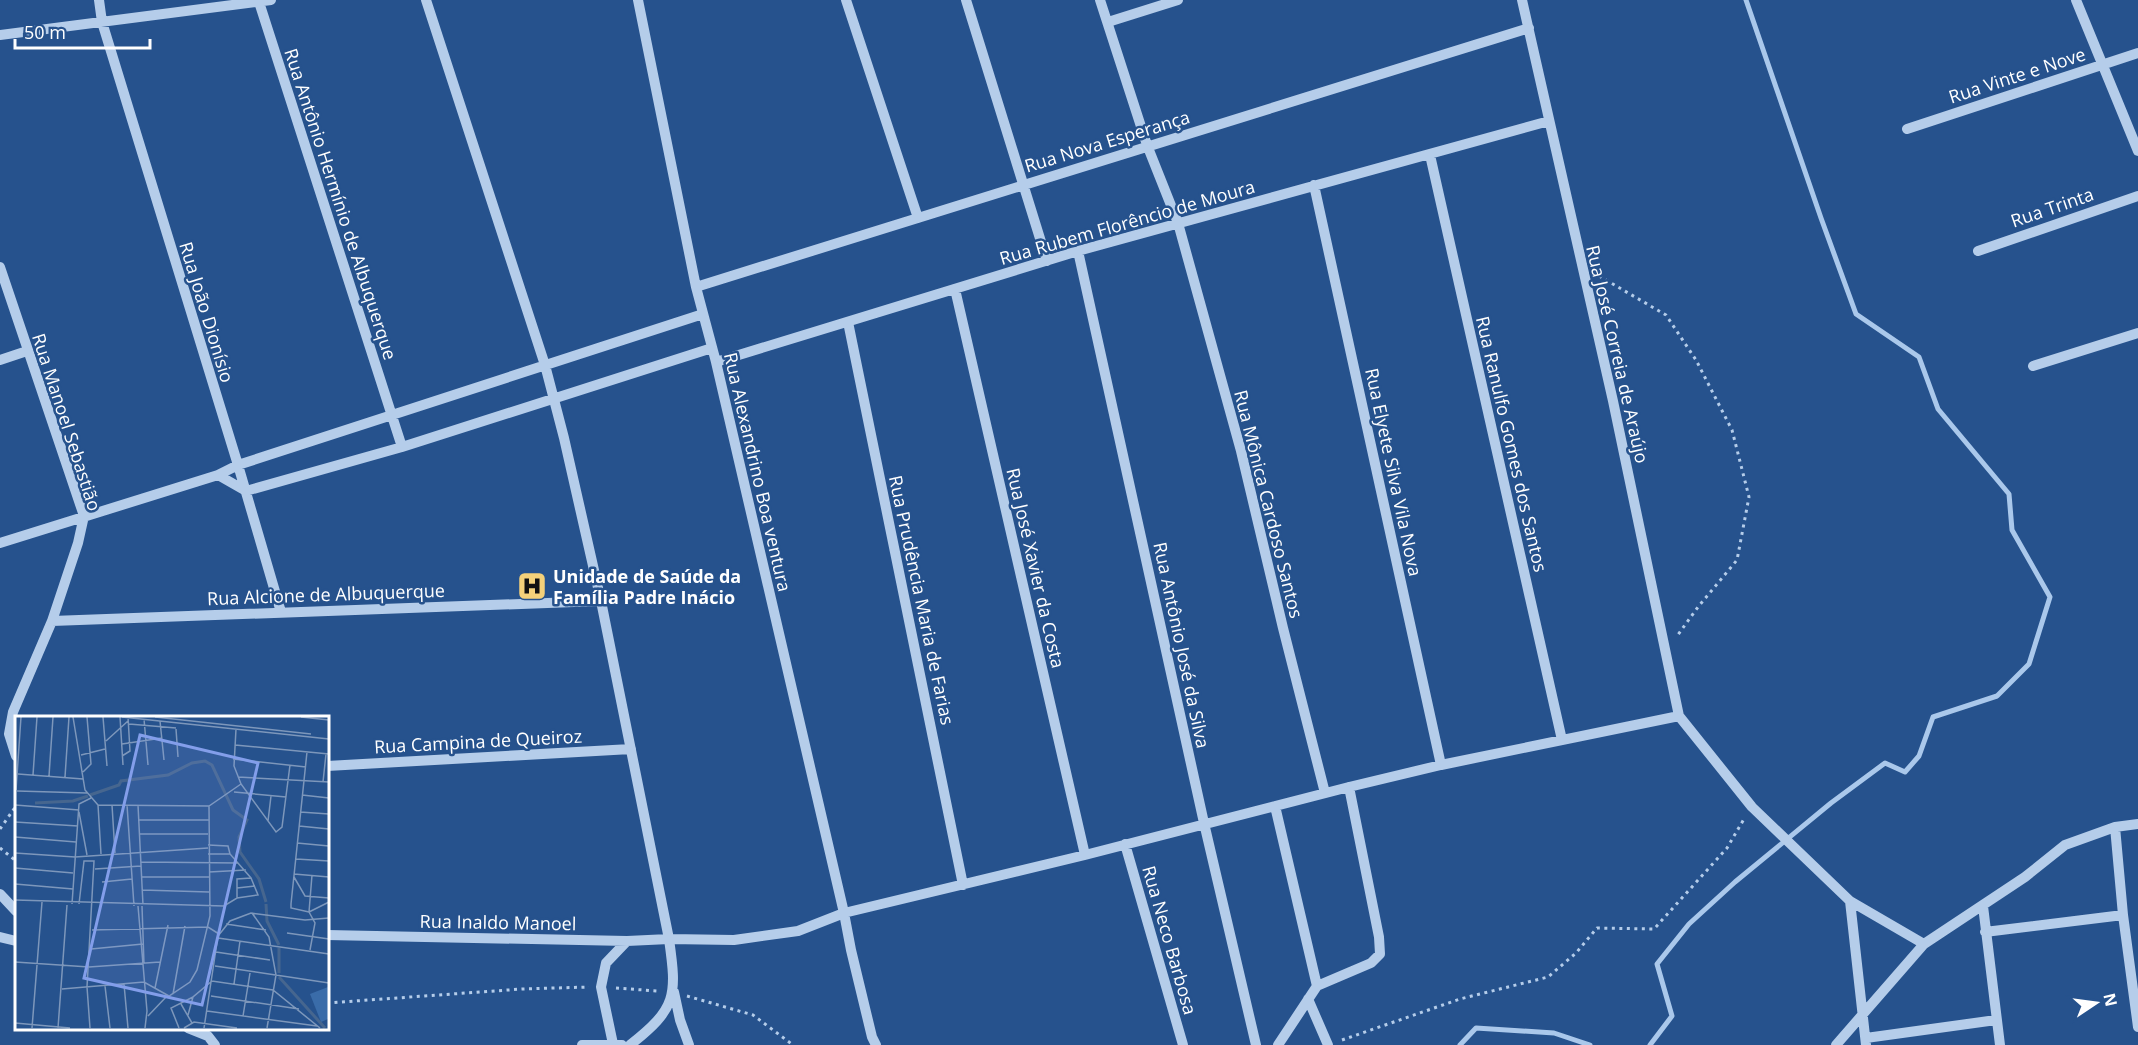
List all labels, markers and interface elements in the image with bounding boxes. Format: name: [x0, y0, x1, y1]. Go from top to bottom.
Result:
scale bar: [15, 12, 150, 50]
text: 50 m: [24, 20, 66, 44]
street label: Rua Vinte e Nove: [1945, 42, 2089, 108]
street label: Rua Antônio Hermínio de Albuquerque: [279, 45, 403, 363]
street label: Rua Nova Esperança: [1021, 104, 1193, 178]
street label: Rua Rubem Florêncio de Moura: [997, 174, 1257, 270]
street label: Rua Trinta: [2007, 182, 2097, 232]
street label: Rua João Dionísio: [174, 239, 240, 385]
street label: Rua José Correia de Araújo: [1581, 243, 1655, 465]
street label: Rua Ranulfo Gomes dos Santos: [1471, 314, 1553, 574]
street label: Rua Manoel Sebastião: [27, 330, 107, 514]
street label: Rua Alexandrino Boa ventura: [719, 350, 797, 594]
street label: Rua Elyete Silva Vila Nova: [1360, 366, 1428, 578]
street label: Rua Mônica Cardoso Santos: [1229, 388, 1309, 620]
street label: Rua José Xavier da Costa: [1001, 466, 1071, 670]
street label: Rua Prudência Maria de Farias: [884, 473, 960, 727]
street label: Rua Antônio José da Silva: [1148, 540, 1216, 750]
place label: Unidade de Saúde da Família Padre Inácio: [553, 564, 741, 609]
hospital icon: Unidade de Saúde da Família Padre Inácio: [516, 570, 548, 602]
street label: Rua Alcione de Albuquerque: [207, 578, 445, 610]
inset map: [15, 716, 328, 1030]
street label: Rua Campina de Queiroz: [373, 724, 583, 758]
street label: Rua Neco Barbosa: [1137, 863, 1203, 1017]
street label: Rua Inaldo Manoel: [419, 909, 577, 935]
north arrow: [2066, 973, 2126, 1033]
text: N: [2098, 991, 2123, 1008]

